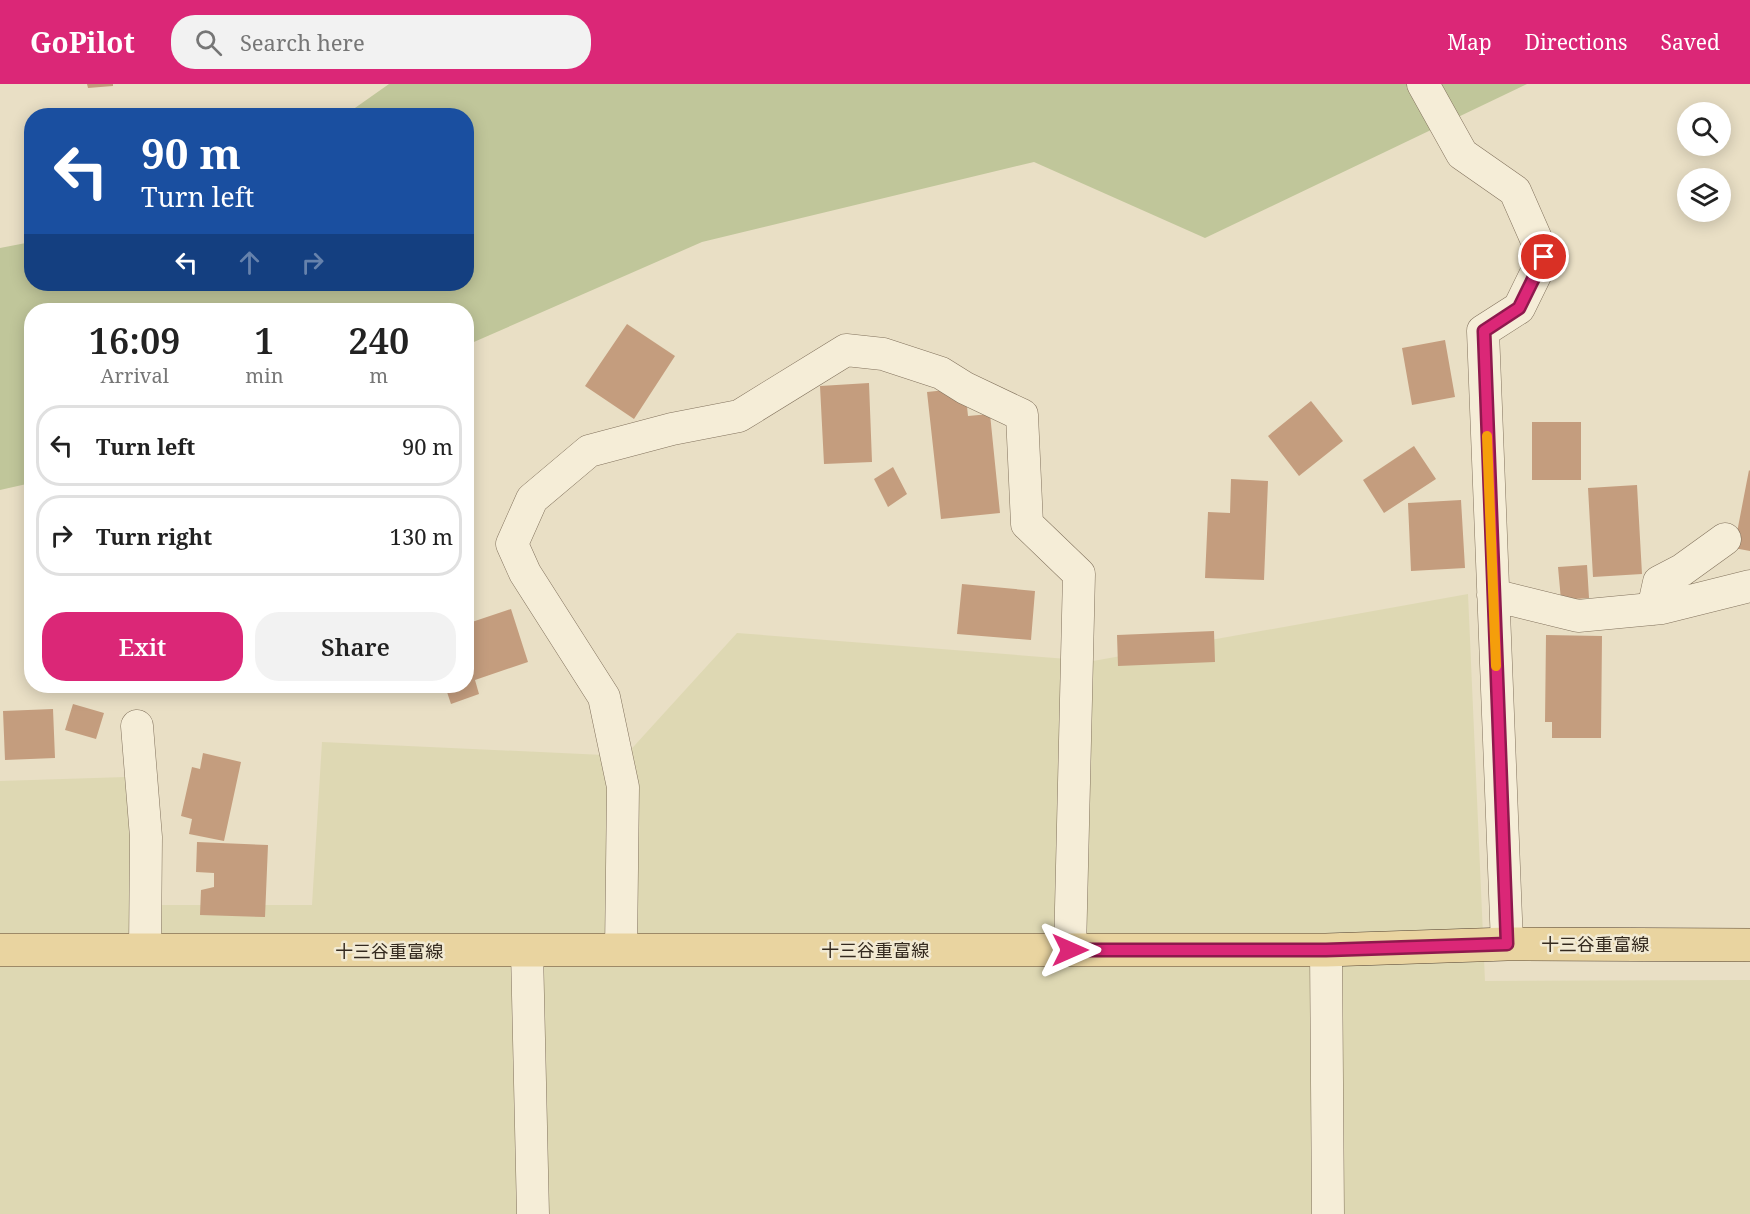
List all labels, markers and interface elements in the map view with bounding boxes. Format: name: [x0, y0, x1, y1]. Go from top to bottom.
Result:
search box: [171, 15, 591, 69]
text: GoPilot: [30, 23, 135, 61]
icon: search: [192, 26, 225, 59]
text: Search here: [240, 27, 365, 57]
text: Map: [1447, 28, 1492, 56]
text: Directions: [1525, 28, 1627, 56]
text: Saved: [1660, 28, 1720, 56]
map controls: [1677, 102, 1731, 222]
button: search: [1677, 102, 1731, 156]
text: 90 m: [141, 124, 241, 181]
icon: left: [42, 132, 120, 210]
button: layers: [1677, 168, 1731, 222]
text: Turn left: [141, 178, 254, 215]
pin: [1518, 231, 1569, 282]
icon: arrive: [1527, 240, 1560, 273]
icon: left: [170, 246, 203, 279]
icon: ahead: [233, 246, 266, 279]
icon: right: [296, 246, 329, 279]
text: 16:09: [89, 316, 181, 365]
text: 1: [254, 316, 275, 365]
text: 240: [348, 316, 409, 365]
text: Arrival: [100, 362, 169, 389]
text: min: [245, 362, 284, 389]
text: m: [369, 362, 388, 389]
icon: left: [45, 429, 78, 462]
text: Turn left: [96, 431, 195, 461]
text: 90 m: [402, 431, 453, 461]
icon: right: [45, 519, 78, 552]
text: Turn right: [96, 521, 212, 551]
text: 130 m: [390, 521, 453, 551]
button: Exit: [42, 612, 243, 681]
button: Share: [255, 612, 456, 681]
position arrow: [1038, 918, 1102, 982]
street label: 十三谷重富線: [1541, 932, 1649, 956]
street label: 十三谷重富線: [821, 938, 929, 962]
street label: 十三谷重富線: [335, 939, 443, 963]

